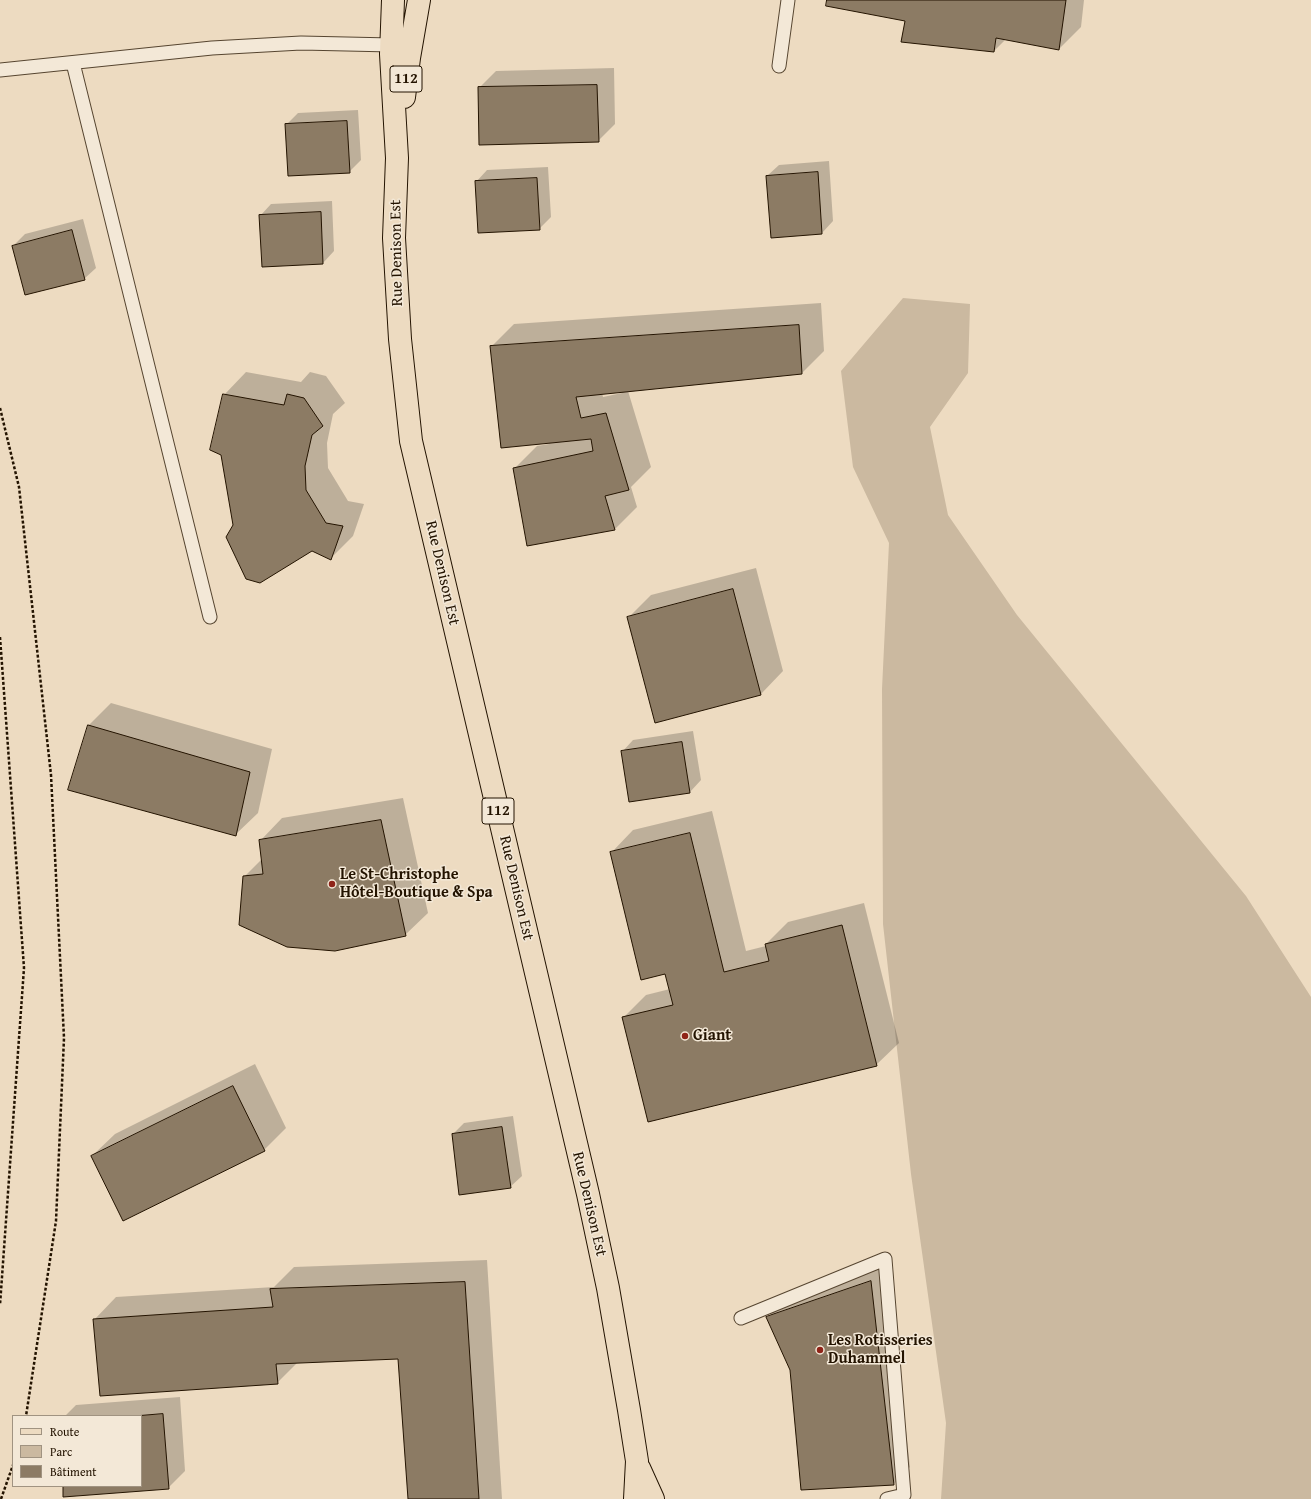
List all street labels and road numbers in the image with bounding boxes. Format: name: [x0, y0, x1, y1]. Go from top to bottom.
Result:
road number: 112: [390, 66, 422, 92]
street label: Rue Denison Est: [386, 199, 408, 307]
street label: Rue Denison Est: [421, 519, 463, 627]
road number: 112: [482, 798, 514, 824]
street label: Rue Denison Est: [495, 834, 537, 942]
street label: Rue Denison Est: [568, 1150, 610, 1258]

